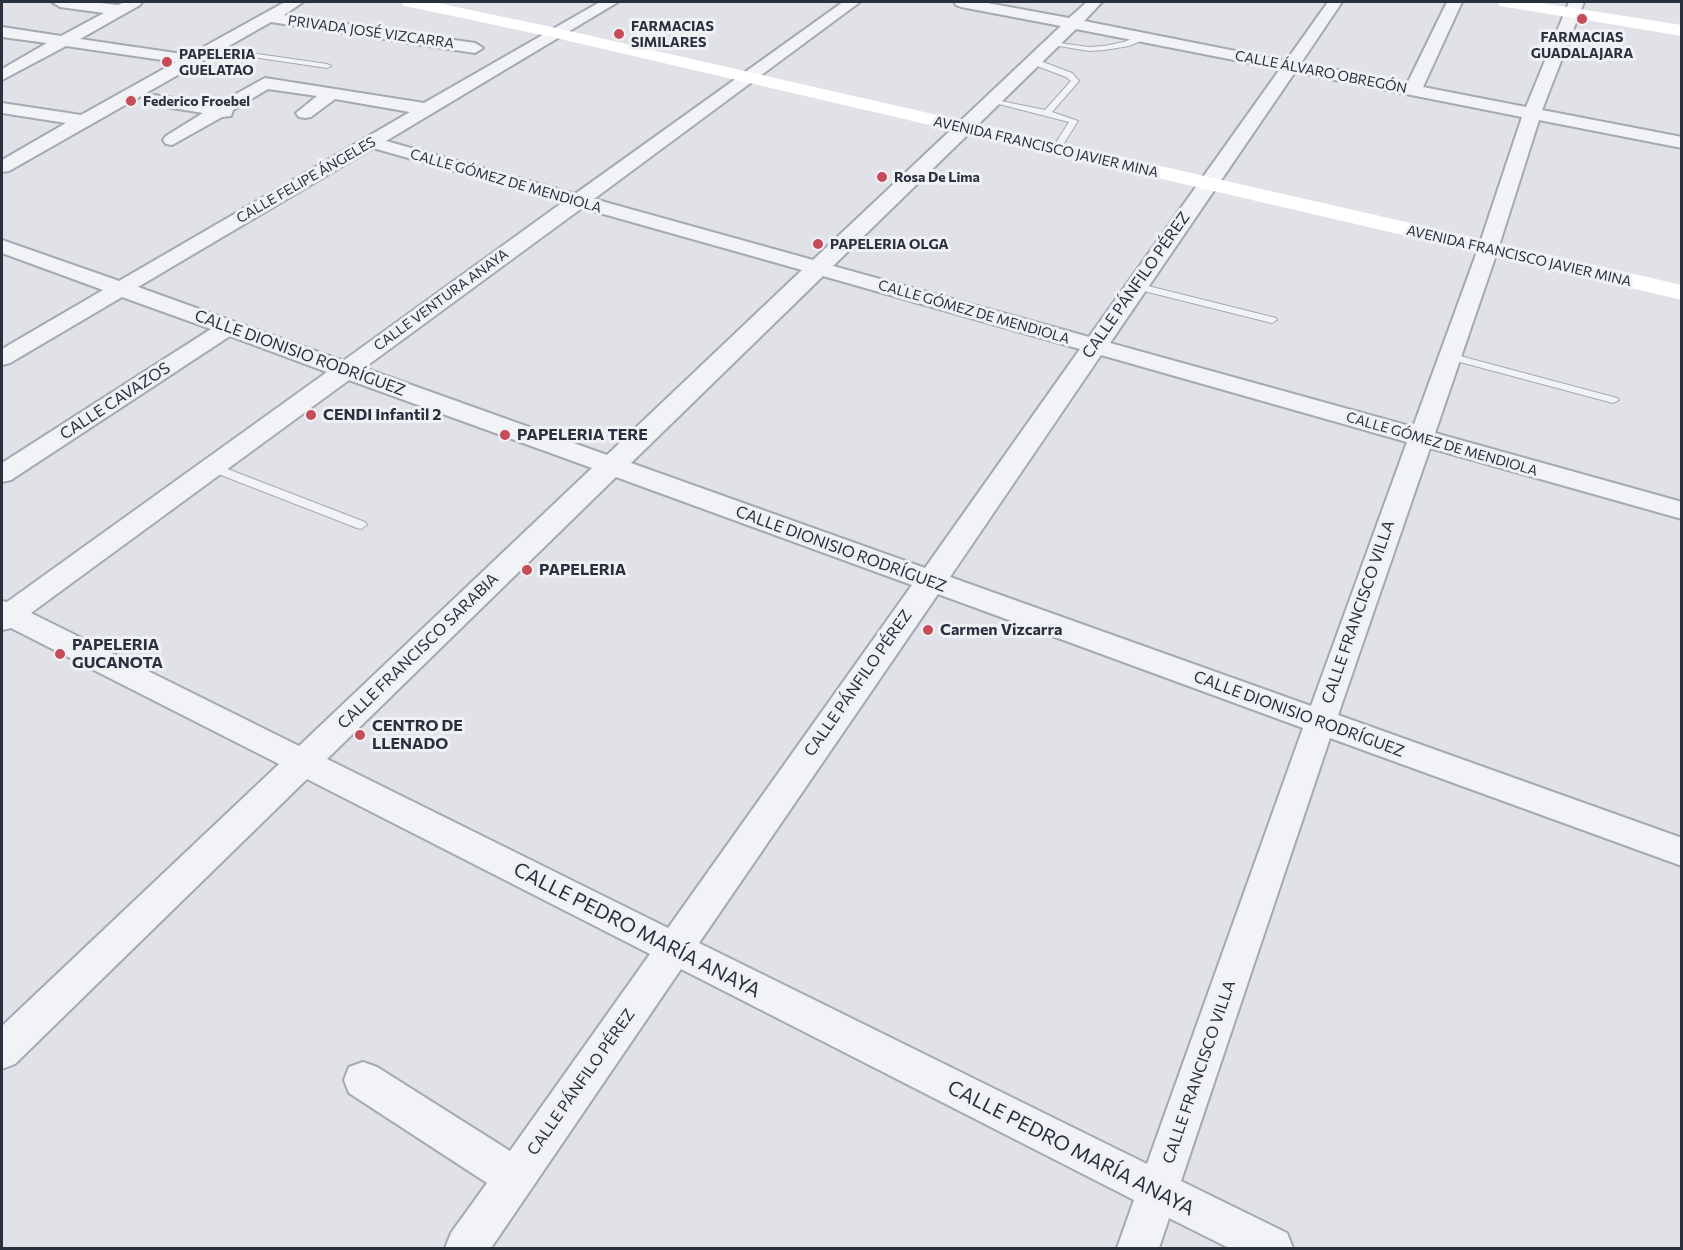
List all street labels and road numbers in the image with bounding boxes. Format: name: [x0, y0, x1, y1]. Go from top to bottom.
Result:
street label: PRIVADA JOSÉ VIZCARRA: [287, 12, 455, 52]
street label: CALLE ÁLVARO OBREGÓN: [1234, 47, 1408, 97]
street label: AVENIDA FRANCISCO JAVIER MINA: [932, 113, 1160, 181]
street label: CALLE FELIPE ÁNGELES: [234, 133, 378, 227]
street label: CALLE GÓMEZ DE MENDIOLA: [408, 146, 604, 216]
street label: CALLE PÁNFILO PÉREZ: [1078, 208, 1194, 362]
street label: AVENIDA FRANCISCO JAVIER MINA: [1405, 222, 1633, 290]
street label: CALLE VENTURA ANAYA: [371, 246, 511, 354]
street label: CALLE GÓMEZ DE MENDIOLA: [876, 277, 1072, 347]
street label: CALLE DIONISIO RODRÍGUEZ: [192, 306, 408, 400]
street label: CALLE CAVAZOS: [56, 358, 174, 444]
street label: CALLE GÓMEZ DE MENDIOLA: [1344, 409, 1540, 479]
street label: CALLE DIONISIO RODRÍGUEZ: [733, 502, 949, 596]
street label: CALLE FRANCISCO VILLA: [1318, 518, 1398, 706]
street label: CALLE FRANCISCO SARABIA: [334, 569, 502, 733]
street label: CALLE PÁNFILO PÉREZ: [800, 606, 916, 760]
street label: CALLE DIONISIO RODRÍGUEZ: [1191, 667, 1407, 761]
street label: CALLE PEDRO MARÍA ANAYA: [509, 857, 765, 1003]
street label: CALLE FRANCISCO VILLA: [1159, 978, 1239, 1166]
street label: CALLE PÁNFILO PÉREZ: [523, 1005, 639, 1159]
street label: CALLE PEDRO MARÍA ANAYA: [943, 1075, 1199, 1221]

